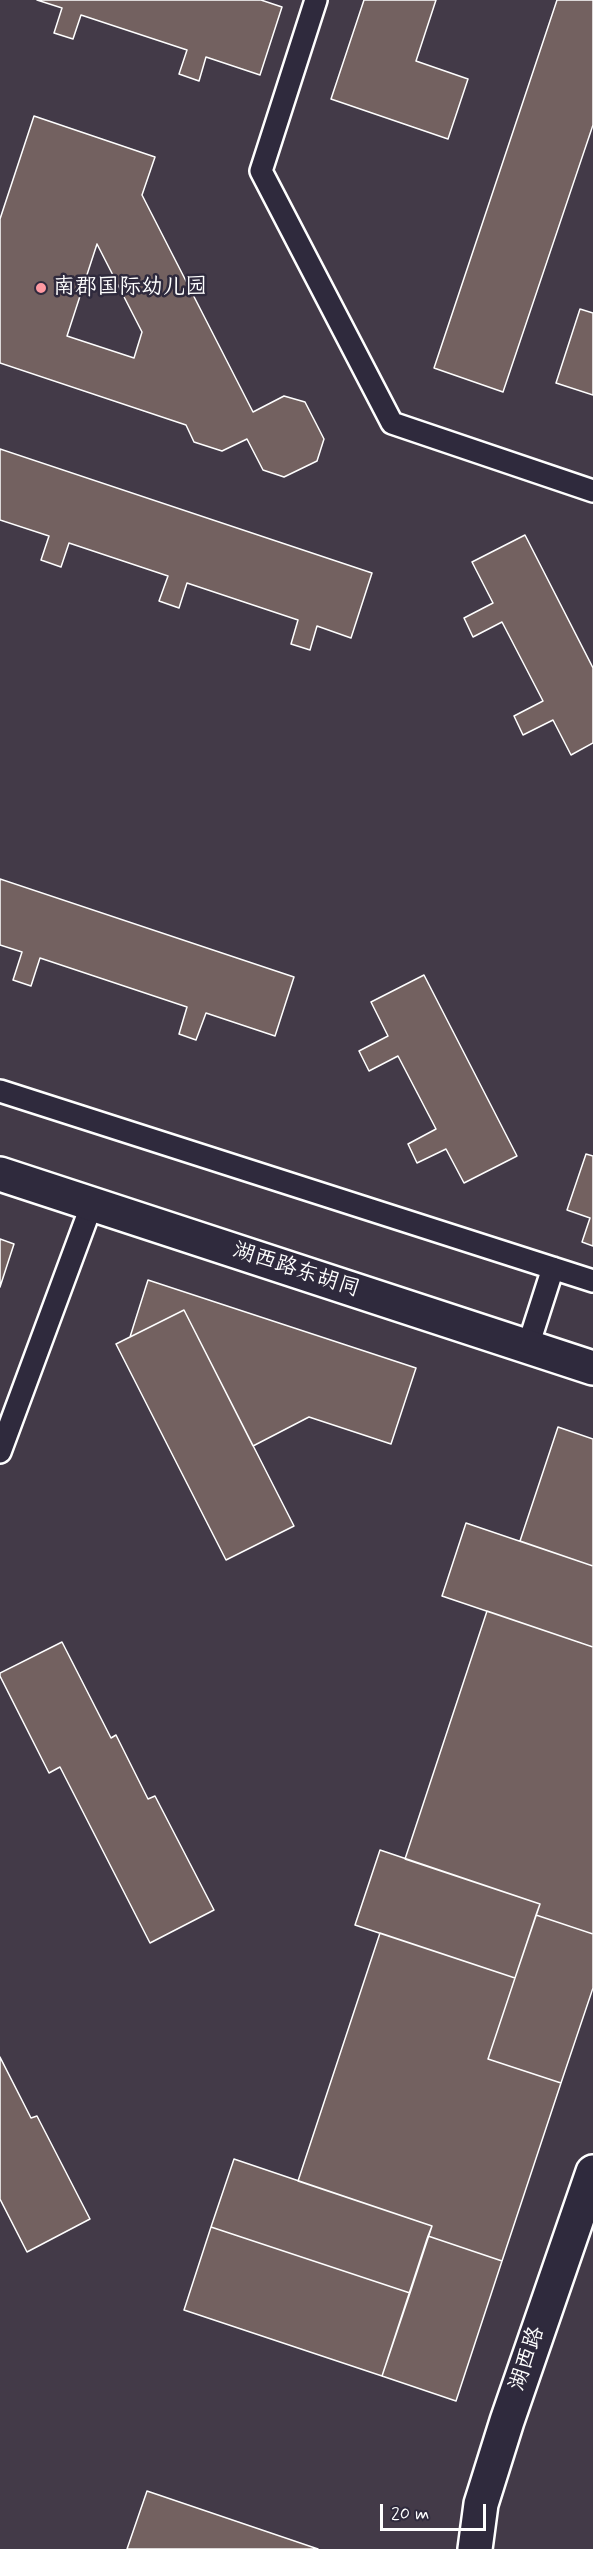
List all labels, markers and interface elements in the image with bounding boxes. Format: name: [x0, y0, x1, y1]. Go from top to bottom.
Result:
place label: 南郡国际幼儿园: [53, 275, 207, 301]
marker: 南郡国际幼儿园: [34, 281, 48, 295]
street label: 湖西路东胡同: [229, 1238, 363, 1304]
street label: 湖西路: [505, 2324, 551, 2394]
scale bar: [383, 2492, 490, 2530]
text: 20 m: [391, 2502, 429, 2526]

